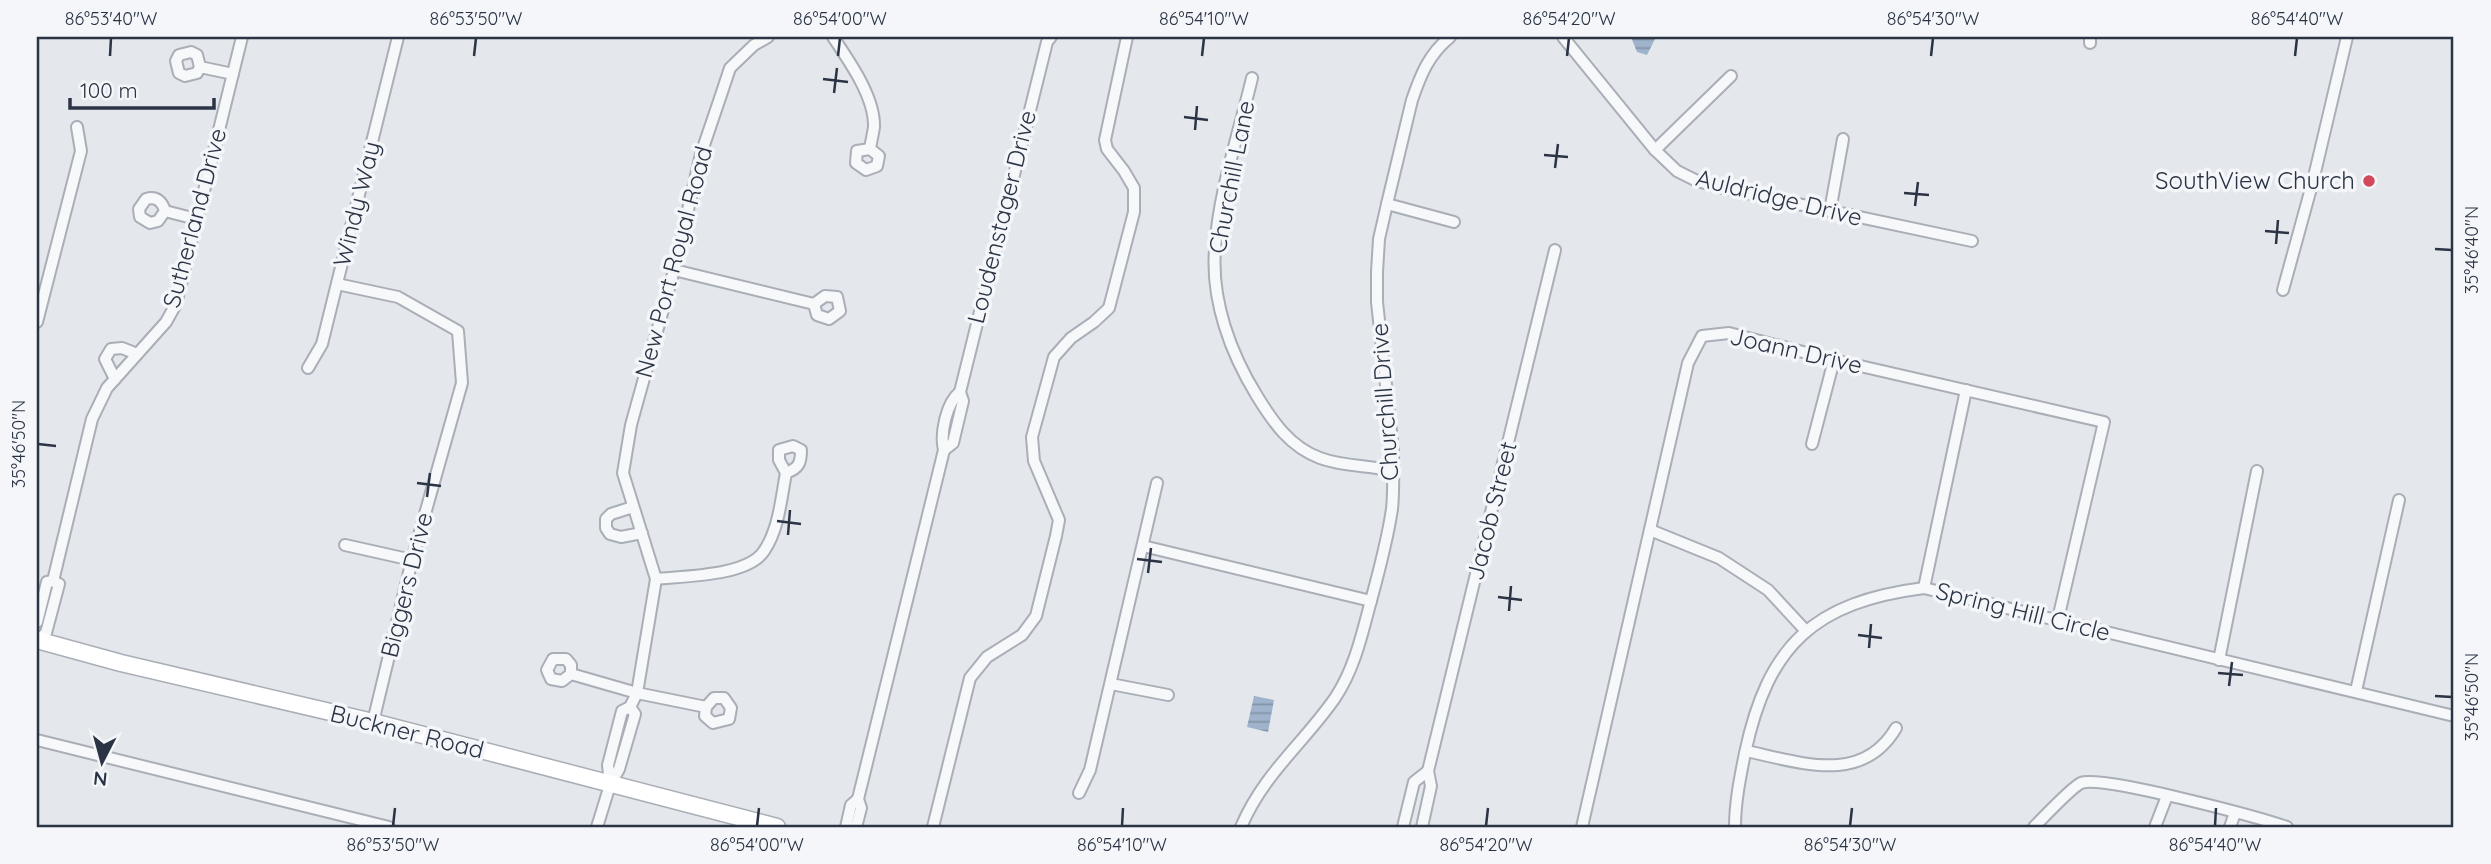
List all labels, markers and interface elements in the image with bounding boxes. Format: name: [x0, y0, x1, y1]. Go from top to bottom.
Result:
text: 86°53'40"W: [65, 7, 157, 30]
text: 86°53'50"W: [430, 7, 522, 30]
text: 86°54'00"W: [793, 7, 887, 30]
text: 86°54'10"W: [1159, 7, 1249, 30]
text: 86°54'20"W: [1522, 7, 1616, 30]
text: 86°54'30"W: [1887, 7, 1979, 30]
text: 86°54'40"W: [2251, 7, 2343, 30]
scale bar: [70, 66, 214, 110]
text: 100 m: [80, 77, 138, 103]
street label: Churchill Lane: [1201, 98, 1261, 256]
street label: Loudenstager Drive: [960, 107, 1042, 326]
street label: Sutherland Drive: [156, 125, 232, 311]
street label: Windy Way: [326, 138, 386, 270]
street label: New Port Royal Road: [628, 143, 718, 381]
street label: Auldridge Drive: [1693, 162, 1865, 232]
place label: SouthView Church: [2155, 165, 2355, 195]
marker: SouthView Church: [2361, 173, 2377, 189]
text: 35°46'40"N: [2460, 206, 2483, 294]
street label: Joann Drive: [1727, 320, 1865, 380]
street label: Churchill Drive: [1364, 322, 1404, 482]
text: 35°46'50"N: [7, 400, 30, 488]
street label: Jacob Street: [1459, 438, 1523, 583]
street label: Biggers Drive: [373, 509, 439, 660]
street label: Spring Hill Circle: [1933, 575, 2114, 647]
text: 35°46'50"N: [2460, 653, 2483, 741]
street label: Buckner Road: [327, 697, 487, 765]
north arrow: [66, 728, 136, 798]
text: N: [92, 766, 108, 792]
text: 86°53'50"W: [347, 833, 439, 856]
text: 86°54'00"W: [710, 833, 804, 856]
text: 86°54'10"W: [1077, 833, 1167, 856]
text: 86°54'20"W: [1439, 833, 1533, 856]
text: 86°54'30"W: [1804, 833, 1896, 856]
text: 86°54'40"W: [2169, 833, 2261, 856]

